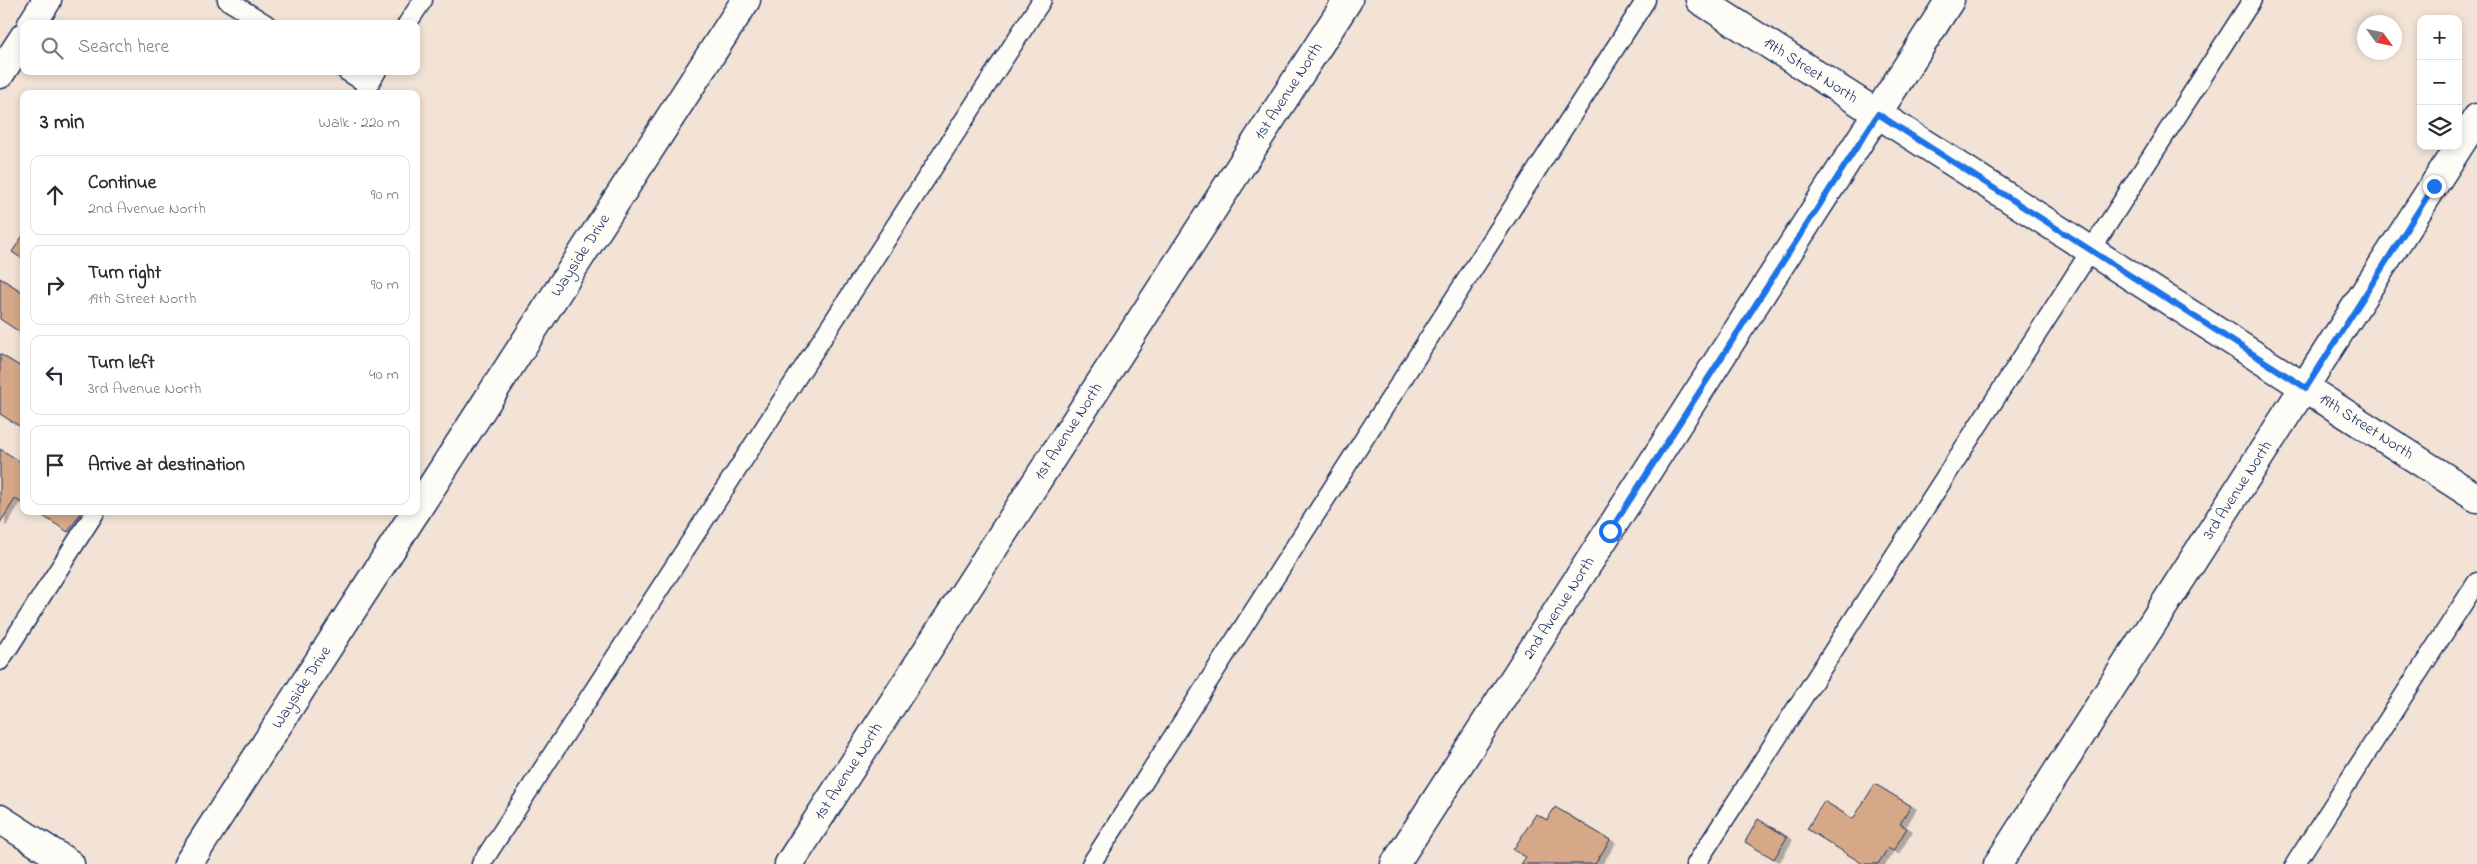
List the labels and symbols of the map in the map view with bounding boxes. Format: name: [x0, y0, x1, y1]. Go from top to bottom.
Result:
north arrow: [2357, 15, 2402, 60]
street label: 19th Street North: [1758, 31, 1862, 110]
street label: 1st Avenue North: [1248, 38, 1329, 145]
route end: [2423, 175, 2446, 198]
street label: Wayside Drive: [545, 209, 617, 302]
street label: 1st Avenue North: [1028, 378, 1109, 485]
street label: 19th Street North: [2314, 387, 2418, 466]
street label: 3rd Avenue North: [2197, 436, 2279, 545]
route start: [1599, 520, 1622, 543]
street label: 2nd Avenue North: [1517, 552, 1601, 664]
street label: Wayside Drive: [266, 641, 338, 734]
street label: 1st Avenue North: [808, 718, 889, 825]

